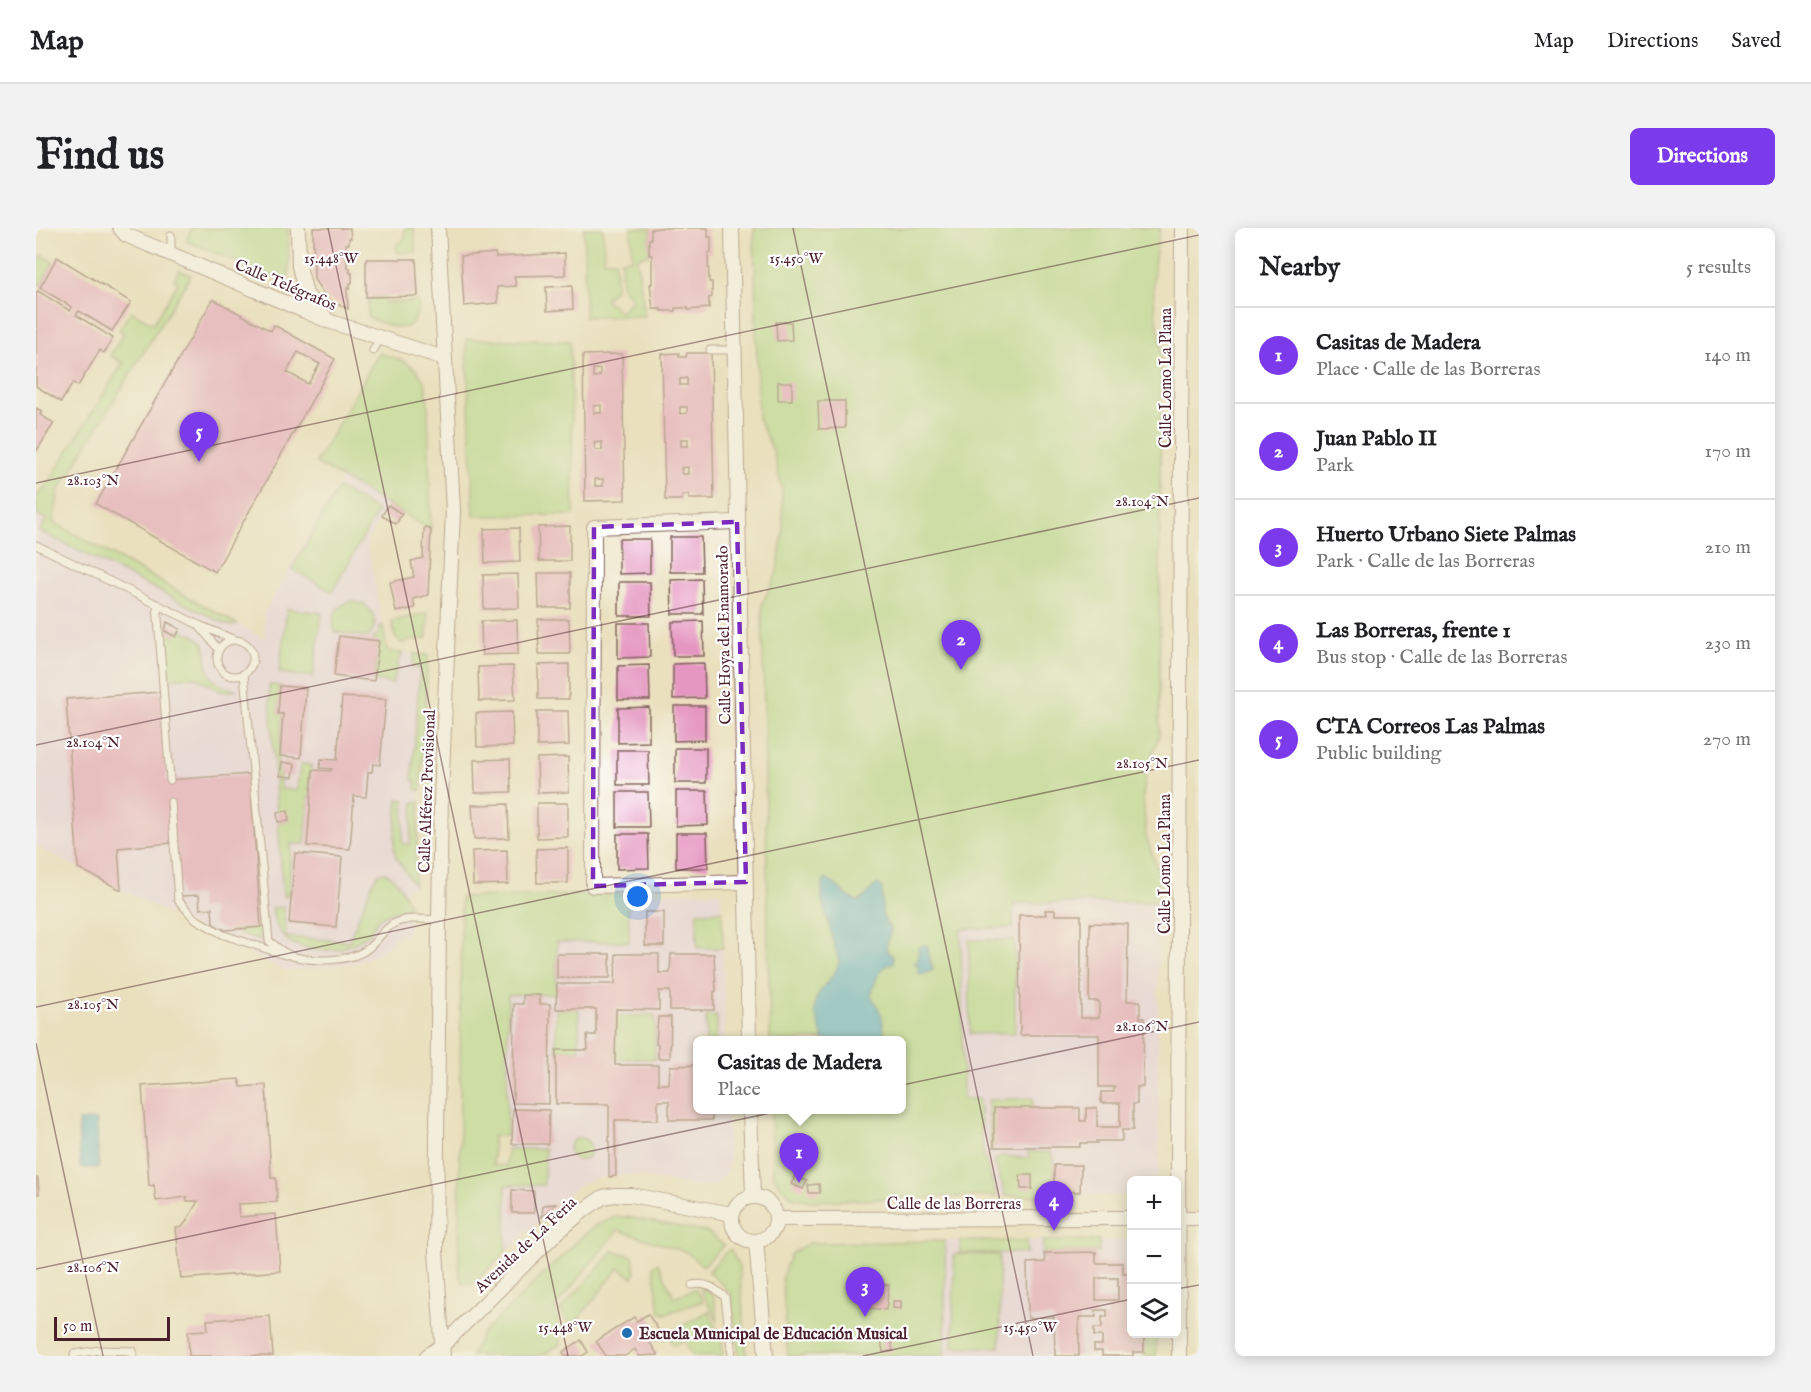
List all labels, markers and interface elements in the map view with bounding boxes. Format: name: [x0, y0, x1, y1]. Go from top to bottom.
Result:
text: Map: [30, 24, 84, 59]
text: Map: [1534, 28, 1574, 55]
text: Directions: [1607, 28, 1698, 55]
text: Saved: [1731, 28, 1781, 55]
button: Directions: [1630, 128, 1775, 185]
text: Find us: [36, 130, 164, 183]
text: 15.448°W: [304, 249, 359, 268]
text: 15.450°W: [769, 249, 823, 268]
text: Nearby: [1259, 251, 1340, 284]
street label: Calle Telégrafos: [231, 255, 339, 316]
text: 5 results: [1686, 255, 1751, 280]
street label: Calle Lomo La Plana: [1157, 308, 1177, 448]
text: Casitas de Madera: [1316, 329, 1481, 357]
text: 1: [1275, 343, 1282, 368]
text: 140 m: [1704, 343, 1751, 368]
text: Place · Calle de las Borreras: [1316, 357, 1541, 382]
pin: 5: [180, 412, 218, 462]
text: Juan Pablo II: [1316, 425, 1437, 453]
text: 2: [1274, 439, 1283, 464]
text: 170 m: [1705, 439, 1751, 464]
text: Park: [1316, 453, 1354, 478]
text: 28.103°N: [67, 471, 119, 490]
text: 28.104°N: [1115, 492, 1169, 511]
text: Huerto Urbano Siete Palmas: [1316, 521, 1576, 549]
text: 3: [1275, 535, 1282, 560]
text: 210 m: [1705, 535, 1751, 560]
street label: Calle Hoya del Enamorado: [713, 545, 737, 725]
text: Park · Calle de las Borreras: [1316, 549, 1535, 574]
text: Las Borreras, frente 1: [1316, 617, 1511, 645]
pin: 2: [942, 620, 980, 670]
text: 4: [1274, 631, 1283, 656]
text: 230 m: [1705, 631, 1751, 656]
text: Bus stop · Calle de las Borreras: [1316, 645, 1568, 670]
street label: Calle Alférez Provisional: [415, 708, 441, 873]
text: CTA Correos Las Palmas: [1316, 713, 1545, 741]
text: 5: [1275, 727, 1282, 752]
text: 270 m: [1703, 727, 1751, 752]
text: 28.104°N: [66, 733, 120, 752]
text: Public building: [1316, 741, 1441, 766]
text: 28.105°N: [1116, 754, 1168, 773]
street label: Calle Lomo La Plana: [1156, 794, 1176, 934]
your location: [623, 882, 652, 911]
text: 28.105°N: [67, 995, 119, 1014]
text: 28.106°N: [1115, 1017, 1169, 1036]
popup: [693, 1036, 906, 1114]
text: Casitas de Madera: [717, 1049, 882, 1077]
text: Place: [717, 1077, 761, 1102]
pin: 1: [780, 1134, 819, 1183]
map controls: [1127, 1176, 1181, 1338]
button: +: [1127, 1176, 1181, 1230]
pin: 4: [1034, 1182, 1074, 1231]
street label: Avenida de La Feria: [471, 1193, 582, 1299]
street label: Calle de las Borreras: [887, 1195, 1022, 1215]
button: −: [1127, 1230, 1181, 1284]
text: 28.106°N: [66, 1258, 120, 1277]
pin: 3: [846, 1268, 884, 1317]
button: layers: [1127, 1284, 1181, 1338]
scale bar: [54, 1314, 170, 1342]
text: 50 m: [63, 1317, 92, 1337]
text: 15.448°W: [538, 1318, 593, 1337]
text: 15.450°W: [1003, 1318, 1057, 1337]
place label: Escuela Municipal de Educación Musical: [639, 1325, 908, 1345]
marker: Escuela Municipal de Educación Musical: [620, 1326, 634, 1340]

